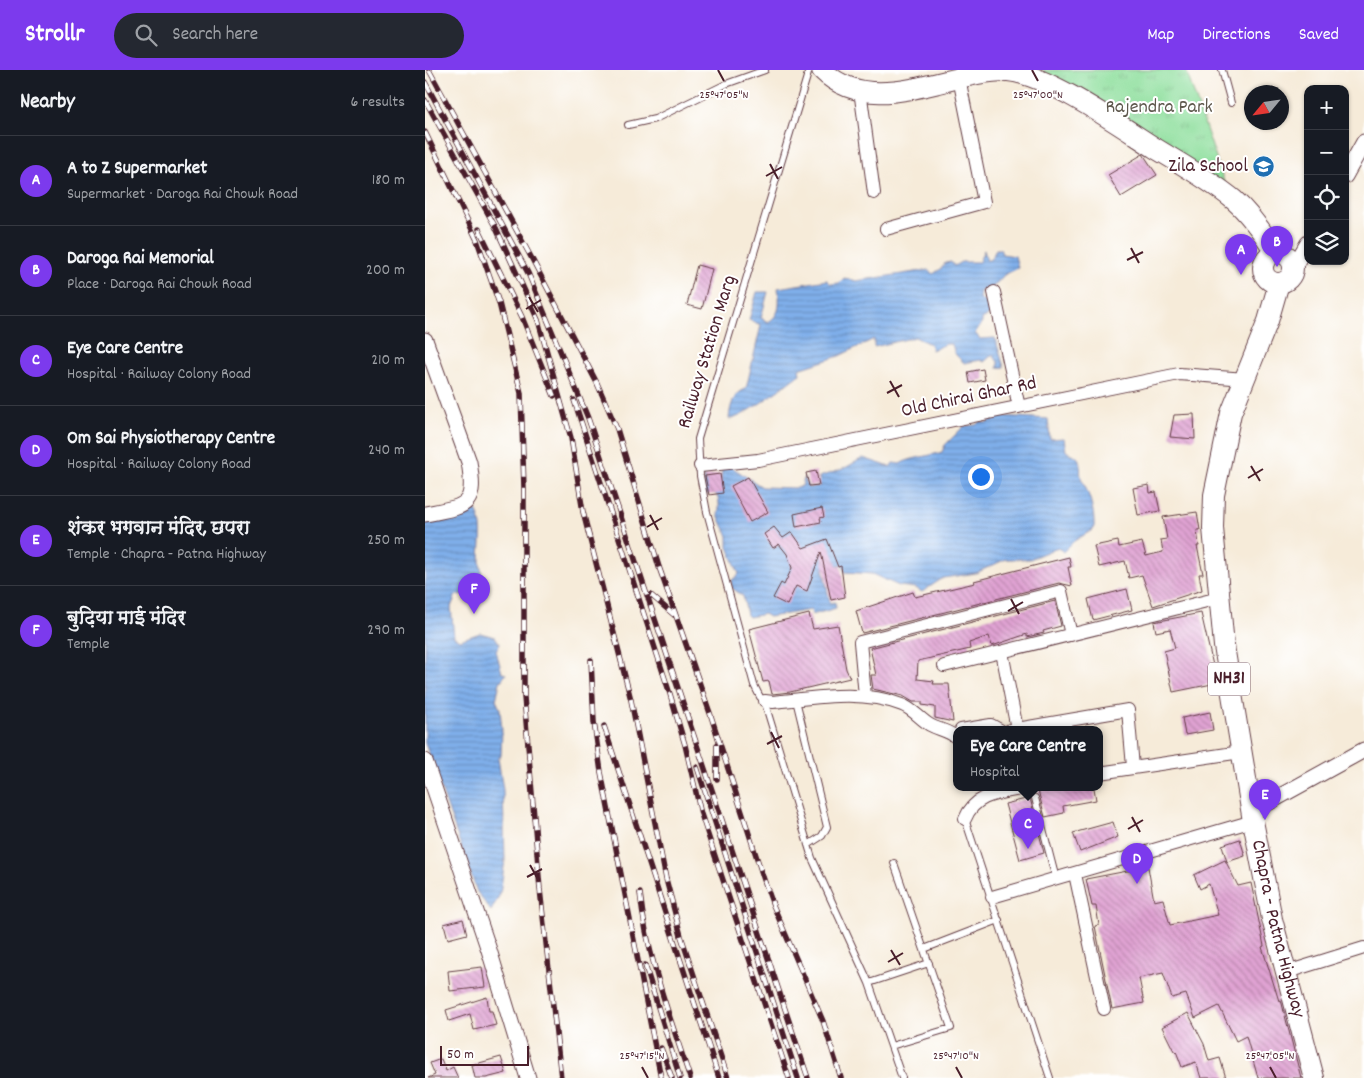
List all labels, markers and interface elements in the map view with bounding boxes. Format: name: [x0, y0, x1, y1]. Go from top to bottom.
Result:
search box: [114, 13, 464, 58]
text: Strollr: [25, 18, 84, 52]
icon: search: [132, 21, 160, 49]
text: Search here: [172, 22, 258, 49]
text: Map: [1147, 23, 1174, 48]
text: Directions: [1202, 23, 1271, 48]
text: Saved: [1299, 23, 1339, 48]
north arrow: [1244, 85, 1289, 130]
map controls: [1304, 85, 1349, 265]
button: +: [1304, 85, 1349, 130]
text: 25°47'05"N: [700, 87, 749, 104]
text: 25°47'00"N: [1013, 87, 1063, 104]
text: Nearby: [20, 88, 75, 118]
text: 6 results: [350, 91, 405, 114]
park label: Rajendra Park: [1105, 94, 1213, 122]
button: −: [1304, 130, 1349, 175]
place label: Zila School: [1168, 153, 1248, 181]
school or university icon: Zila School: [1252, 155, 1276, 179]
text: A to Z Supermarket: [67, 156, 207, 183]
text: A: [32, 169, 40, 192]
text: 180 m: [372, 169, 405, 192]
button: locate: [1304, 175, 1349, 220]
text: Supermarket · Daroga Rai Chowk Road: [67, 183, 298, 206]
button: layers: [1304, 220, 1349, 265]
pin: B: [1261, 226, 1293, 267]
pin: A: [1225, 234, 1257, 275]
text: Daroga Rai Memorial: [67, 246, 214, 273]
text: B: [32, 259, 40, 282]
text: 200 m: [366, 259, 405, 282]
street label: Railway Station Marg: [671, 272, 745, 432]
text: Place · Daroga Rai Chowk Road: [67, 273, 252, 296]
text: Eye Care Centre: [67, 336, 183, 363]
text: C: [32, 349, 40, 372]
text: 210 m: [371, 349, 405, 372]
text: Hospital · Railway Colony Road: [67, 363, 251, 386]
street label: Old Chirai Ghar Rd: [899, 370, 1039, 426]
text: Om Sai Physiotherapy Centre: [67, 426, 275, 453]
text: D: [32, 439, 40, 462]
text: 240 m: [368, 439, 405, 462]
text: Hospital · Railway Colony Road: [67, 453, 251, 476]
your location: [968, 464, 994, 490]
text: शंकर भगवान मंदिर, छपरा: [67, 516, 250, 543]
text: E: [32, 529, 40, 552]
text: 250 m: [367, 529, 405, 552]
text: Temple · Chapra - Patna Highway: [67, 543, 266, 566]
pin: F: [458, 573, 490, 614]
text: बुढ़िया माई मंदिर: [67, 606, 186, 633]
text: F: [32, 619, 40, 642]
text: 290 m: [367, 619, 405, 642]
text: Temple: [67, 633, 110, 656]
road number: NH31: [1208, 662, 1250, 696]
popup: [953, 726, 1103, 791]
text: Eye Care Centre: [970, 734, 1086, 761]
text: Hospital: [970, 761, 1020, 784]
pin: E: [1249, 779, 1281, 820]
pin: C: [1012, 808, 1044, 849]
street label: Chapra - Patna Highway: [1243, 838, 1312, 1022]
pin: D: [1121, 843, 1153, 884]
scale bar: [440, 1043, 529, 1066]
text: 50 m: [447, 1045, 474, 1065]
text: 25°47'15"N: [620, 1048, 665, 1065]
text: 25°47'10"N: [933, 1048, 979, 1065]
text: 25°47'05"N: [1246, 1048, 1295, 1065]

